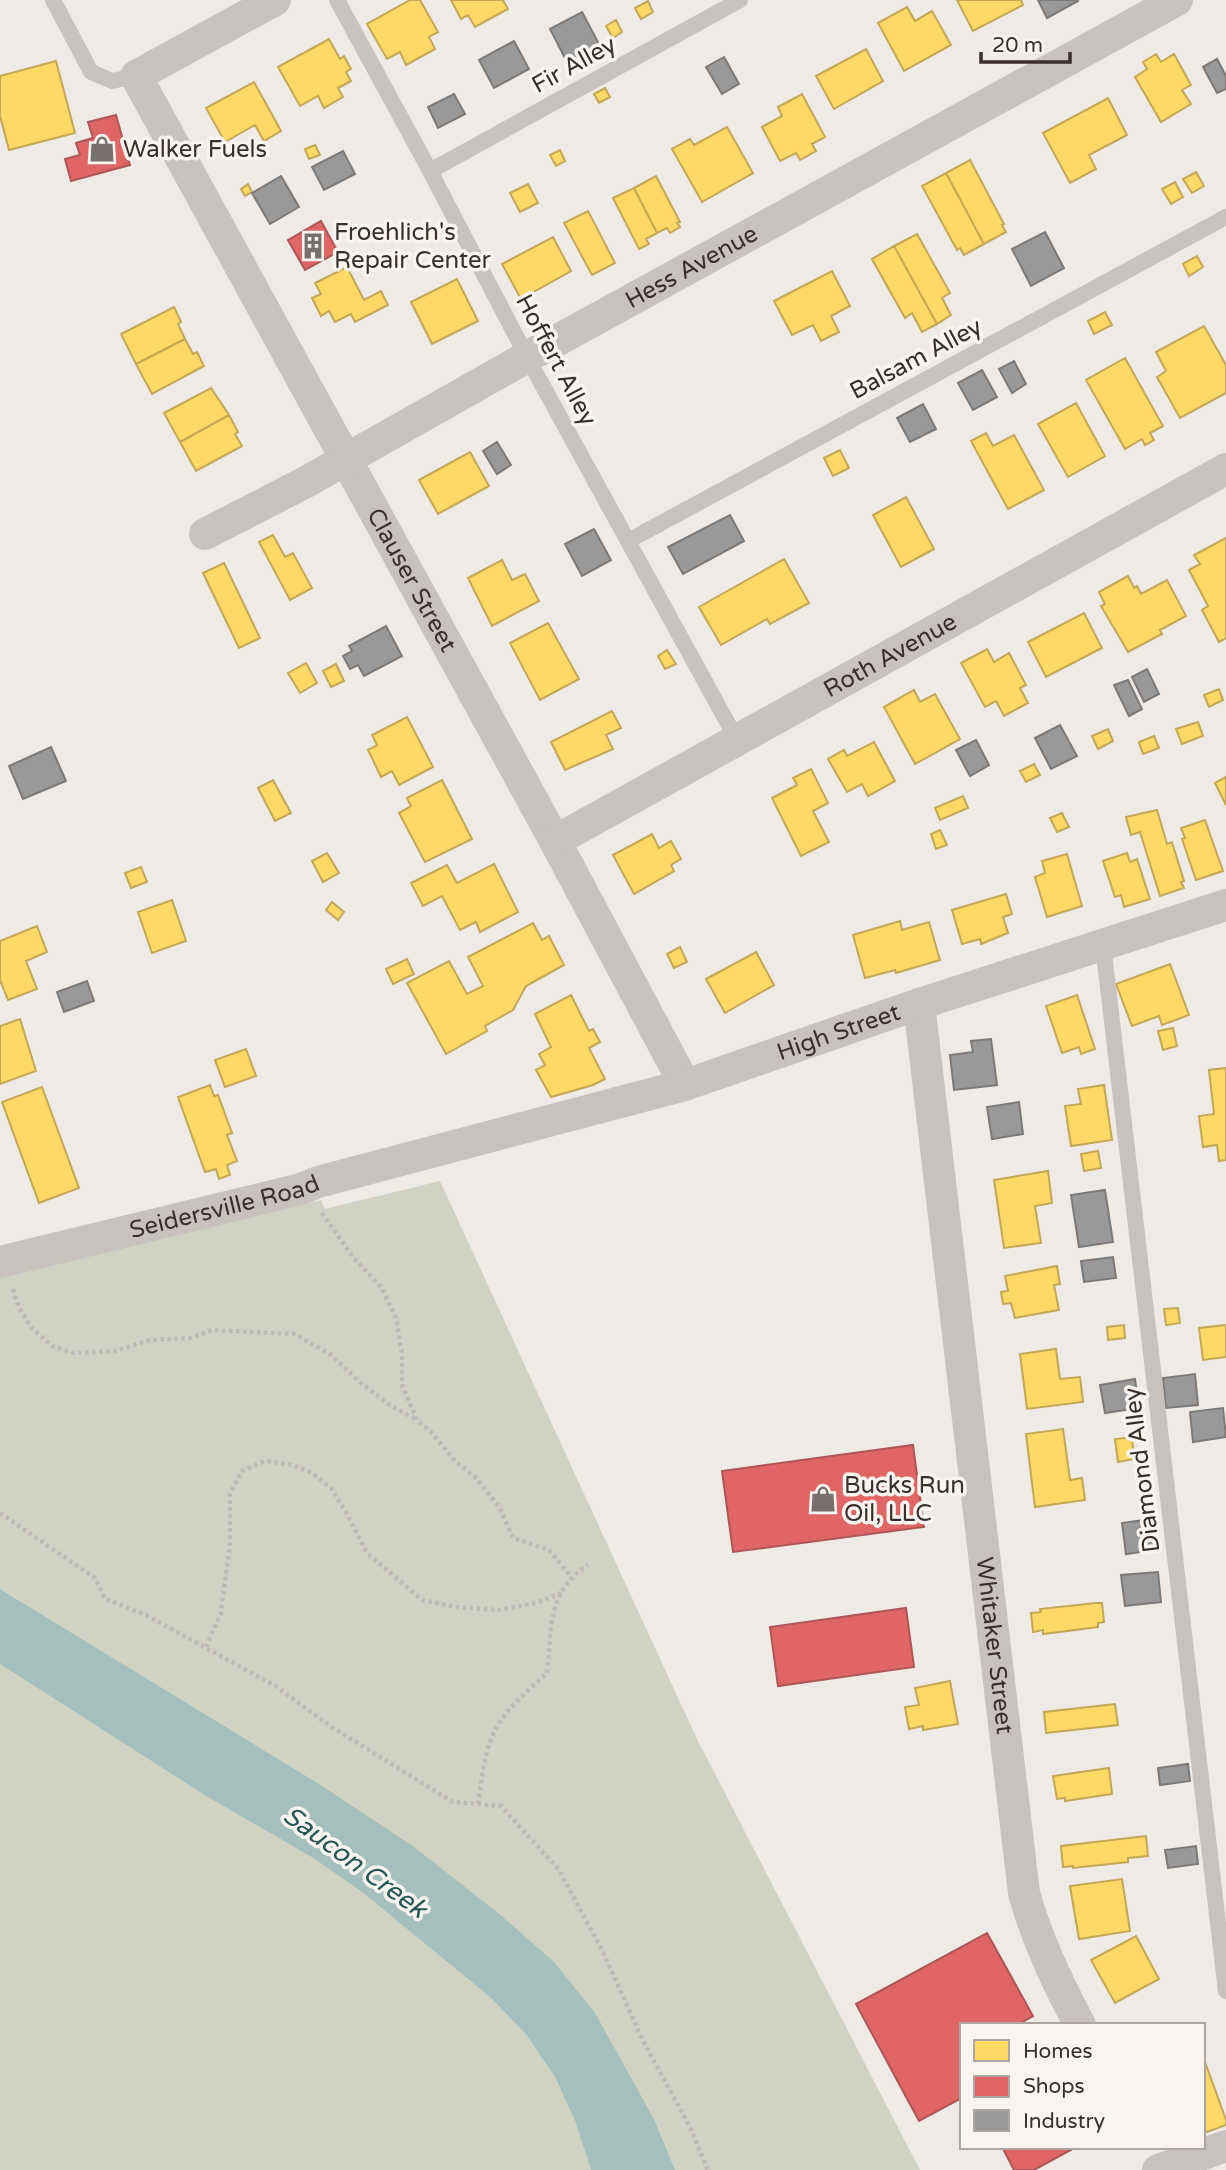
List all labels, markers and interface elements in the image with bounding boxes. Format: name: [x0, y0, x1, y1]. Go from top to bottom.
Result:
scale bar: [981, 21, 1070, 65]
street label: Fir Alley: [527, 30, 621, 100]
text: 20 m: [992, 33, 1043, 58]
shop icon: Walker Fuels: [87, 134, 117, 164]
place label: Walker Fuels: [123, 135, 267, 164]
place label: Froehlich's Repair Center: [334, 218, 492, 275]
street label: Hess Avenue: [620, 219, 763, 315]
building icon: Froehlich's Repair Center: [298, 231, 328, 261]
street label: Hoffert Alley: [509, 289, 603, 431]
street label: Balsam Alley: [845, 312, 987, 406]
street label: Clauser Street: [361, 503, 463, 657]
street label: Roth Avenue: [818, 607, 962, 704]
street label: High Street: [773, 997, 904, 1067]
street label: Seidersville Road: [126, 1169, 324, 1245]
street label: Diamond Alley: [1117, 1386, 1167, 1554]
place label: Bucks Run Oil, LLC: [844, 1471, 965, 1528]
shop icon: Bucks Run Oil, LLC: [808, 1484, 838, 1514]
street label: Whitaker Street: [970, 1555, 1020, 1736]
water label: Saucon Creek: [277, 1800, 434, 1925]
legend: [960, 2023, 1205, 2149]
text: Homes: [1023, 2039, 1093, 2064]
text: Shops: [1023, 2074, 1085, 2099]
text: Industry: [1023, 2109, 1105, 2134]

